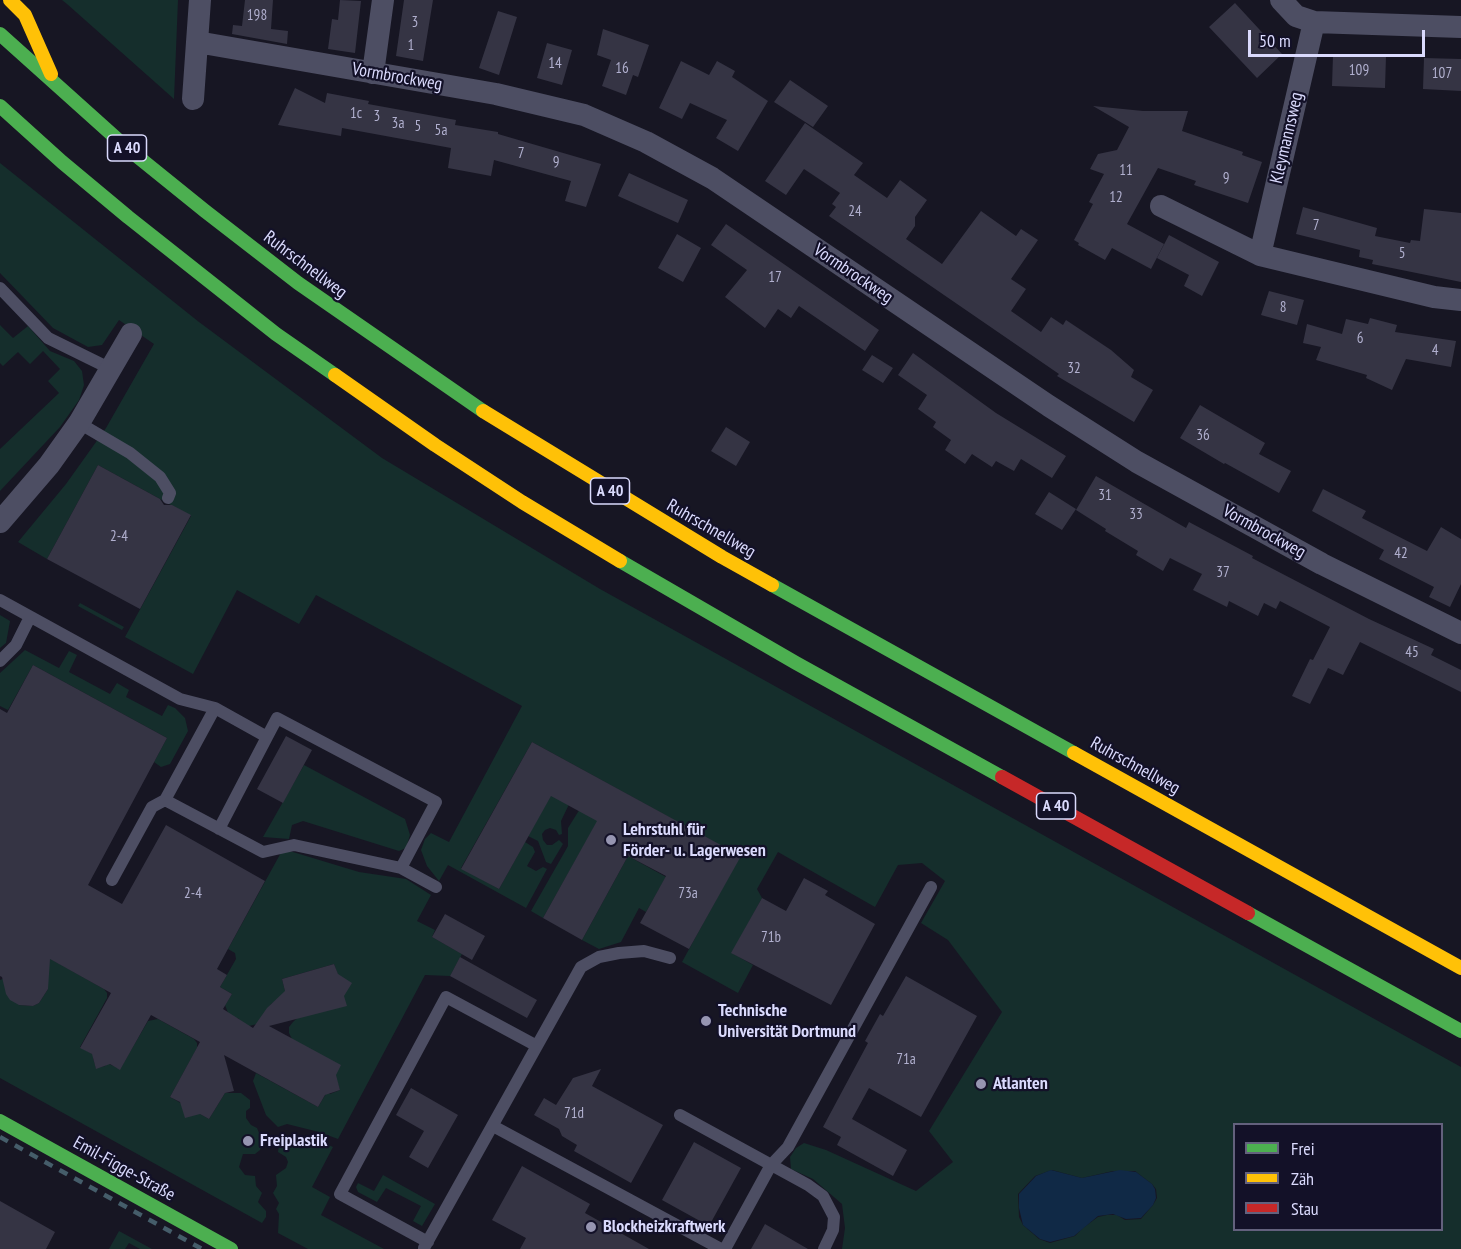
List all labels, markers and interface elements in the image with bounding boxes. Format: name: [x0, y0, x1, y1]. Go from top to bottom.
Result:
house number: 198: [247, 7, 267, 25]
house number: 3: [412, 14, 418, 32]
scale bar: [1251, 18, 1428, 56]
text: 50 m: [1259, 29, 1291, 52]
house number: 1: [408, 37, 414, 55]
house number: 14: [548, 55, 562, 73]
street label: Vormbrockweg: [350, 58, 444, 96]
house number: 16: [615, 60, 629, 78]
house number: 109: [1349, 62, 1369, 80]
house number: 107: [1432, 65, 1452, 83]
street label: Kleymannsweg: [1266, 90, 1308, 186]
house number: 1c: [350, 105, 362, 123]
house number: 3: [374, 108, 380, 126]
house number: 3a: [392, 115, 404, 133]
house number: 5: [415, 118, 421, 136]
house number: 5a: [435, 122, 447, 140]
road number: A 40: [108, 135, 146, 161]
house number: 7: [518, 145, 524, 163]
house number: 9: [553, 154, 559, 172]
house number: 11: [1119, 162, 1133, 180]
house number: 9: [1223, 170, 1229, 188]
house number: 12: [1109, 189, 1123, 207]
house number: 24: [848, 203, 862, 221]
house number: 7: [1313, 217, 1319, 235]
street label: Ruhrschnellweg: [259, 227, 351, 303]
street label: Vormbrockweg: [809, 240, 897, 308]
house number: 5: [1399, 245, 1405, 263]
house number: 17: [768, 269, 782, 287]
house number: 8: [1280, 299, 1286, 317]
house number: 6: [1357, 330, 1363, 348]
house number: 4: [1432, 342, 1438, 360]
house number: 32: [1067, 360, 1081, 378]
house number: 36: [1196, 427, 1210, 445]
road number: A 40: [590, 478, 630, 504]
house number: 31: [1098, 487, 1112, 505]
street label: Ruhrschnellweg: [663, 495, 759, 563]
street label: Vormbrockweg: [1219, 500, 1309, 564]
house number: 33: [1129, 506, 1143, 524]
house number: 2-4: [110, 528, 128, 546]
house number: 42: [1394, 545, 1408, 563]
house number: 37: [1216, 564, 1230, 582]
house number: 45: [1405, 644, 1419, 662]
street label: Ruhrschnellweg: [1086, 733, 1184, 799]
road number: A 40: [1036, 793, 1076, 819]
place label: Lehrstuhl für Förder- u. Lagerwesen: [623, 819, 766, 862]
marker: Lehrstuhl für Förder- u. Lagerwesen: [604, 833, 618, 847]
house number: 2-4: [184, 885, 202, 903]
house number: 73a: [678, 885, 698, 903]
house number: 71b: [761, 929, 781, 947]
place label: Technische Universität Dortmund: [718, 1000, 856, 1042]
marker: Technische Universität Dortmund: [699, 1014, 713, 1028]
house number: 71a: [896, 1051, 916, 1069]
place label: Atlanten: [993, 1073, 1048, 1095]
marker: Atlanten: [974, 1077, 988, 1091]
house number: 71d: [564, 1105, 584, 1123]
legend: [1233, 1123, 1443, 1231]
place label: Freiplastik: [260, 1130, 327, 1152]
street label: Emil-Figge-Straße: [69, 1132, 179, 1206]
marker: Freiplastik: [241, 1134, 255, 1148]
text: Frei: [1291, 1137, 1315, 1160]
text: Zäh: [1291, 1167, 1314, 1190]
text: Stau: [1291, 1197, 1319, 1220]
place label: Blockheizkraftwerk: [603, 1216, 725, 1238]
marker: Blockheizkraftwerk: [584, 1220, 598, 1234]

